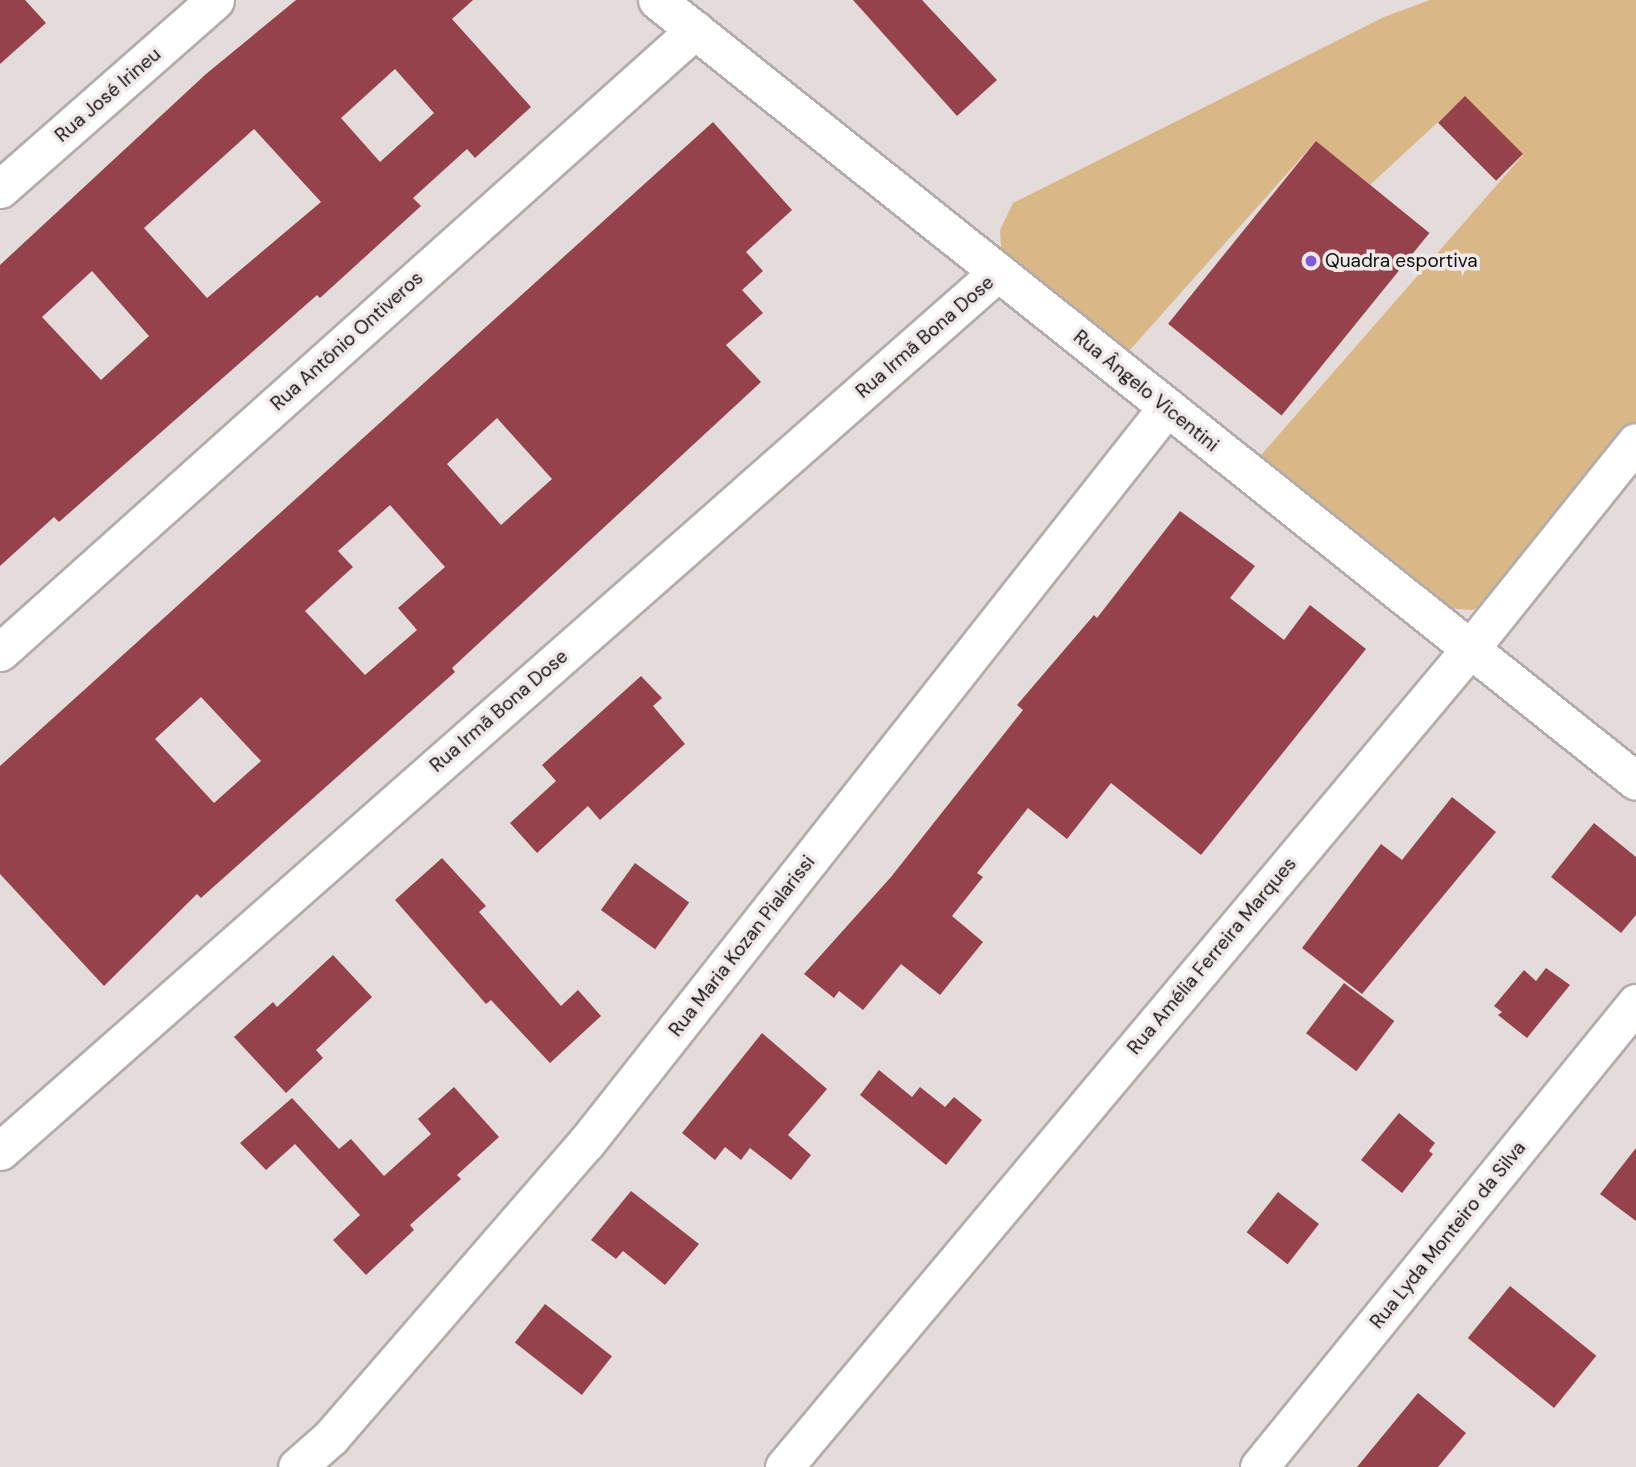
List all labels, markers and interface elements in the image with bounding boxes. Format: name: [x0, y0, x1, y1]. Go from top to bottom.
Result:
street label: Rua José Irineu: [51, 43, 165, 147]
place label: Quadra esportiva: [1325, 250, 1478, 272]
marker: Quadra esportiva: [1303, 253, 1319, 269]
street label: Rua Antônio Ontiveros: [266, 267, 428, 415]
street label: Rua Irmã Bona Dose: [851, 271, 999, 403]
street label: Rua Ângelo Vicentini: [1069, 326, 1223, 456]
street label: Rua Irmã Bona Dose: [425, 645, 573, 777]
street label: Rua Maria Kozan Pialarissi: [664, 851, 820, 1041]
street label: Rua Amélia Ferreira Marques: [1123, 853, 1301, 1059]
street label: Rua Lyda Monteiro da Silva: [1365, 1137, 1531, 1333]

